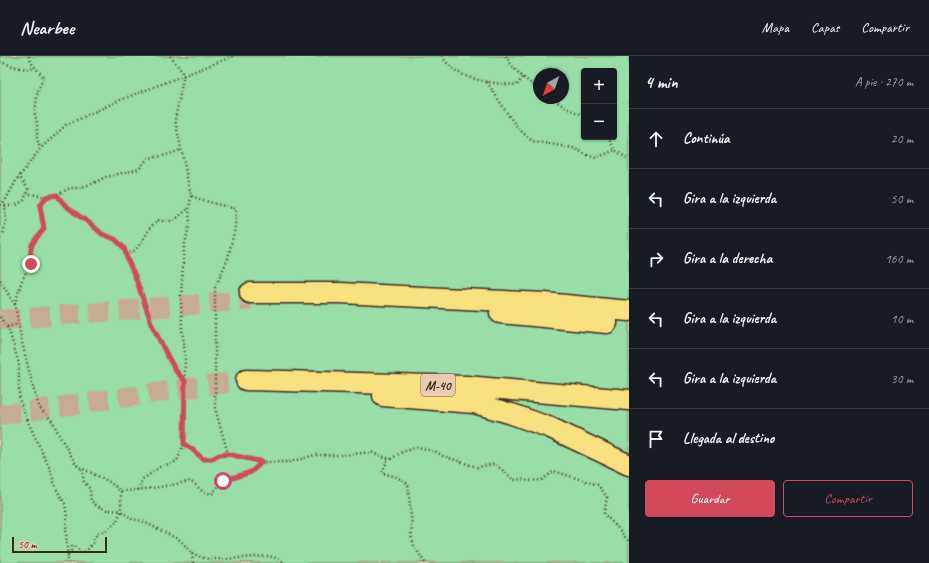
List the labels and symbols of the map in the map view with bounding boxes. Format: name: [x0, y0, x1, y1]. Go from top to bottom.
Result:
north arrow: [533, 68, 569, 104]
route end: [22, 255, 40, 273]
road number: M-40: [421, 374, 455, 396]
route start: [214, 472, 232, 490]
scale bar: [12, 535, 107, 554]

